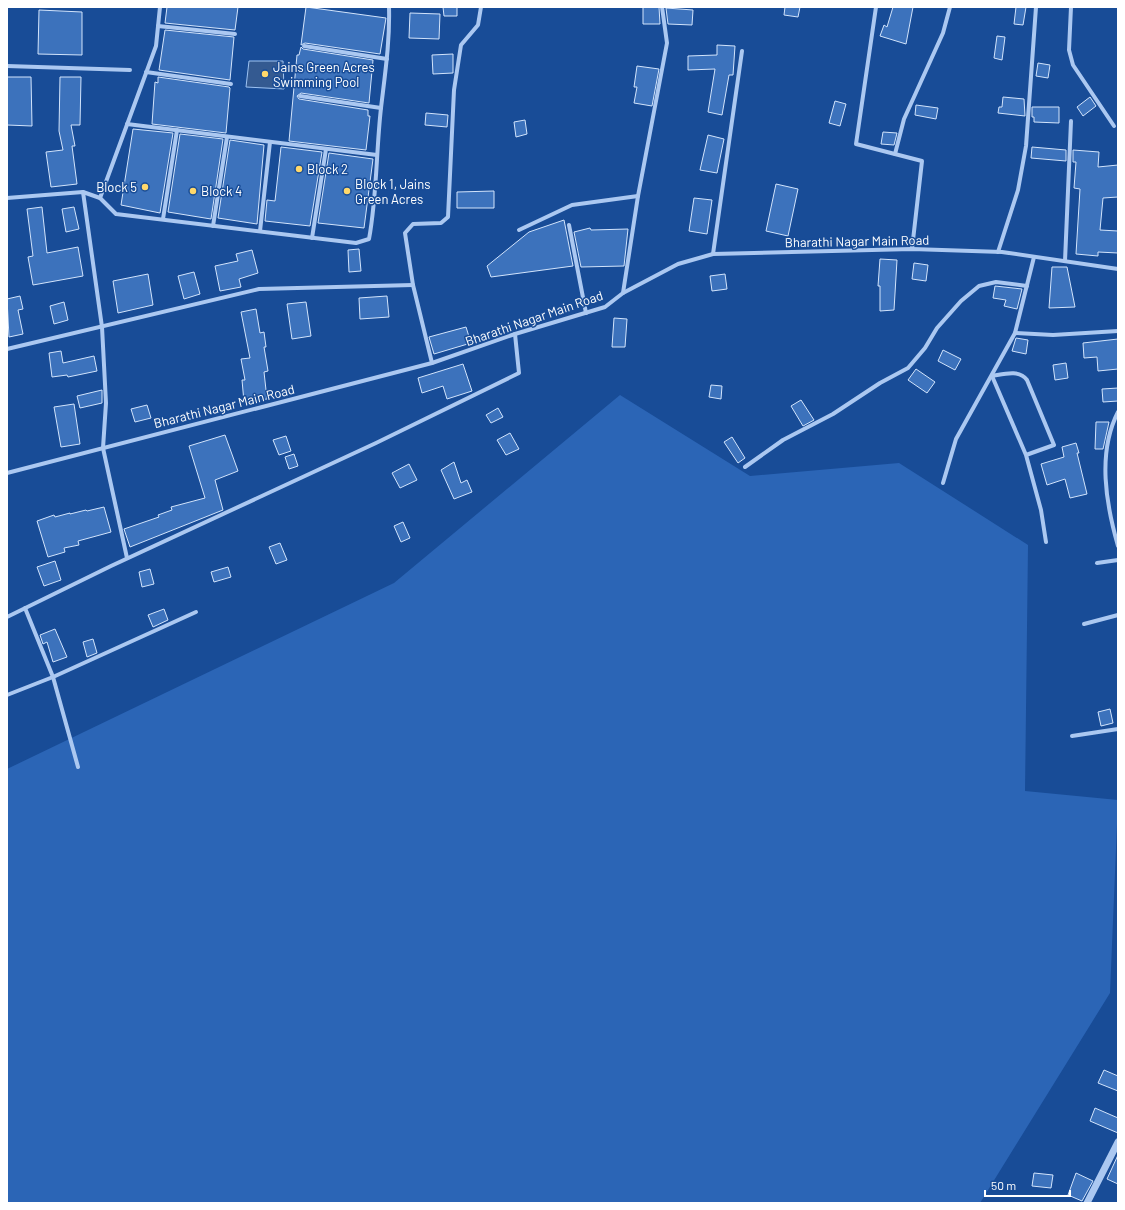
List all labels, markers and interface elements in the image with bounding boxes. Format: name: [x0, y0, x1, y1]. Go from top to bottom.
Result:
place label: Jains Green Acres Swimming Pool: [273, 59, 375, 90]
marker: Jains Green Acres Swimming Pool: [260, 69, 270, 79]
place label: Block 2: [307, 161, 348, 177]
marker: Block 2: [294, 164, 304, 174]
place label: Block 1, Jains Green Acres: [355, 176, 430, 207]
place label: Block 5: [96, 179, 137, 195]
marker: Block 5: [140, 182, 150, 192]
place label: Block 4: [201, 183, 242, 199]
marker: Block 4: [188, 186, 198, 196]
marker: Block 1, Jains Green Acres: [342, 186, 352, 196]
street label: Bharathi Nagar Main Road: [785, 232, 929, 250]
street label: Bharathi Nagar Main Road: [463, 287, 605, 349]
street label: Bharathi Nagar Main Road: [152, 381, 296, 431]
scale bar: [985, 1172, 1070, 1198]
text: 50 m: [991, 1178, 1016, 1192]

